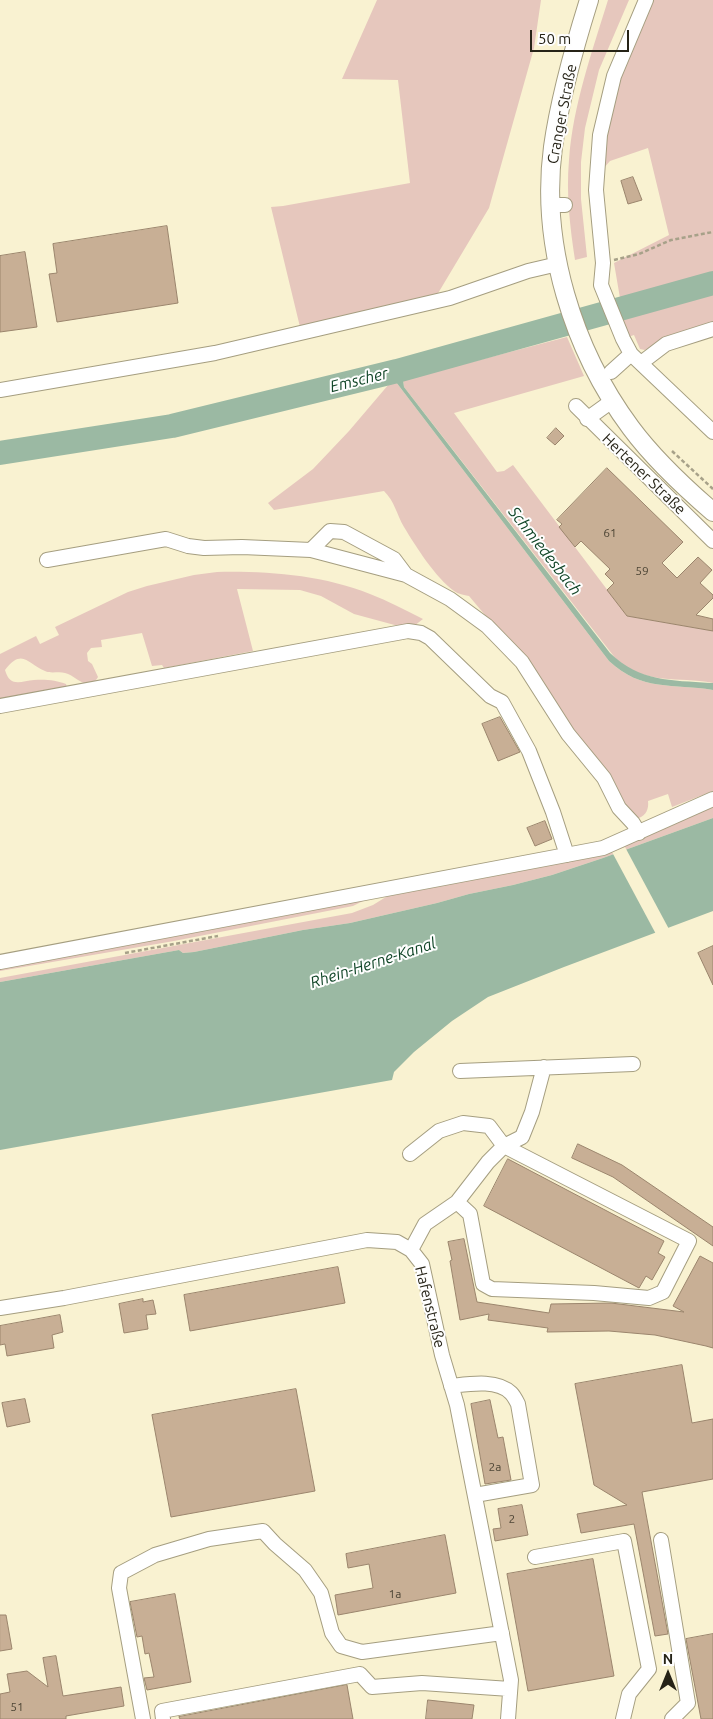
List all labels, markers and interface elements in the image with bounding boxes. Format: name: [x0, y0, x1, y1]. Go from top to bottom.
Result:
scale bar: [533, 20, 632, 52]
text: 50 m: [538, 30, 571, 47]
street label: Cranger Straße: [543, 62, 581, 166]
water label: Emscher: [328, 364, 390, 396]
street label: Hertener Straße: [599, 430, 689, 518]
water label: Schmiedesbach: [504, 503, 586, 599]
house number: 61: [603, 526, 617, 540]
house number: 59: [635, 564, 649, 578]
water label: Rhein-Herne-Kanal: [308, 934, 438, 992]
street label: Hafenstraße: [411, 1264, 449, 1350]
house number: 2a: [489, 1460, 501, 1474]
house number: 2: [509, 1512, 515, 1526]
house number: 1a: [389, 1587, 401, 1601]
north arrow: [643, 1649, 693, 1699]
text: N: [663, 1651, 673, 1667]
house number: 51: [10, 1700, 24, 1714]

